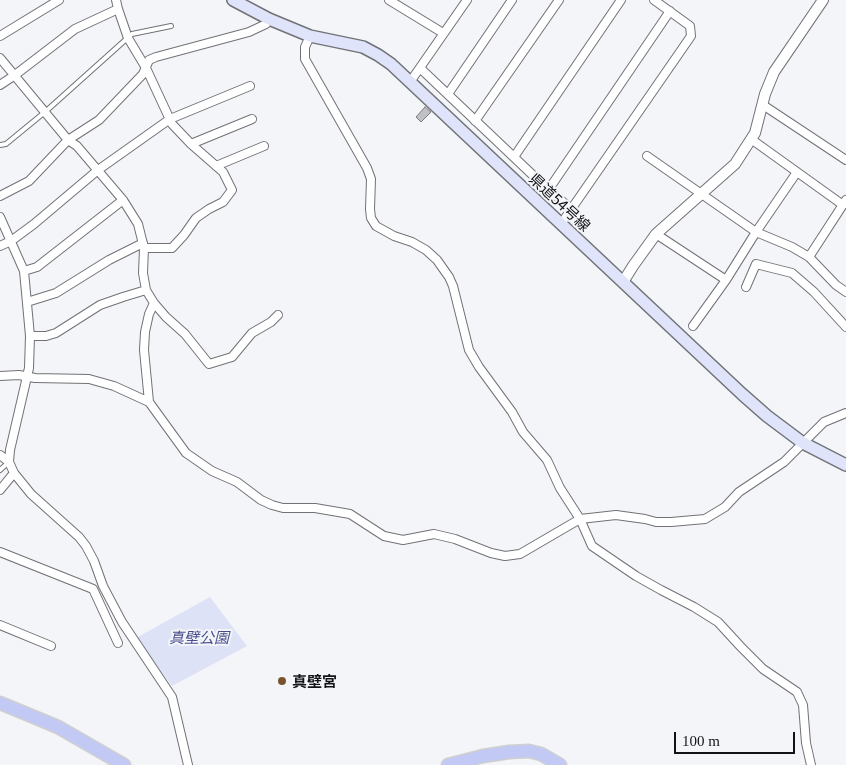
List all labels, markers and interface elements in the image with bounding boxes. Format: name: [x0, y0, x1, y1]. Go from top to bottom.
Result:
street label: 県道54号線: [526, 169, 594, 235]
park label: 真壁公園: [169, 628, 229, 646]
place label: 真壁宮: [292, 672, 337, 690]
marker: 真壁宮: [276, 675, 288, 687]
scale bar: [676, 722, 797, 754]
text: 100 m: [682, 733, 720, 749]

